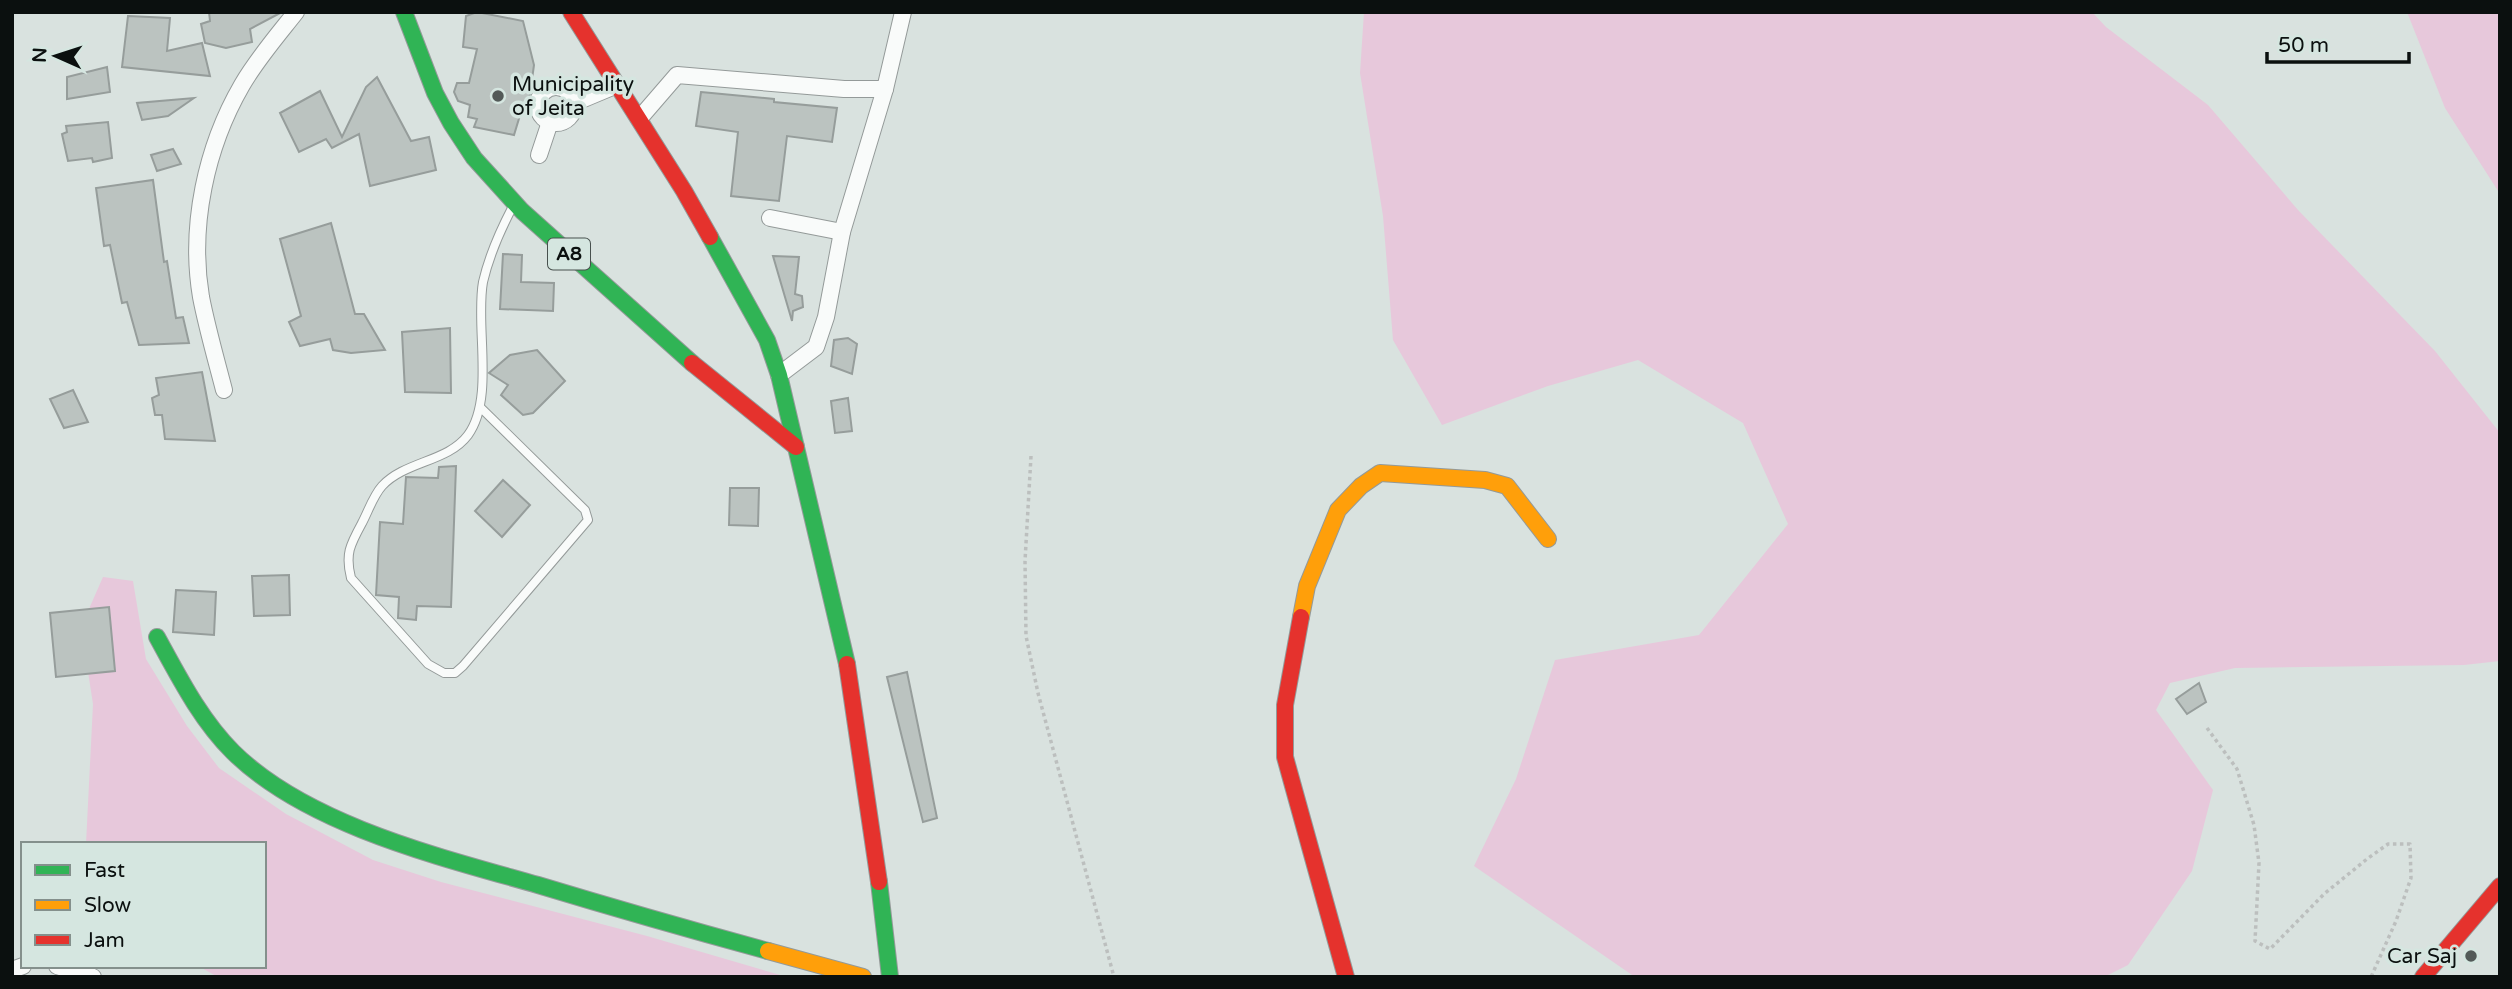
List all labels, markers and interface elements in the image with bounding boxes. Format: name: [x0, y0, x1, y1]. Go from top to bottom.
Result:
north arrow: [21, 21, 91, 91]
scale bar: [2267, 21, 2409, 65]
text: 50 m: [2278, 33, 2329, 58]
text: N: [29, 47, 51, 63]
place label: Municipality of Jeita: [512, 72, 634, 121]
marker: Municipality of Jeita: [490, 88, 506, 104]
road number: A8: [548, 238, 590, 270]
legend: [21, 842, 266, 968]
text: Fast: [84, 858, 125, 883]
text: Slow: [84, 893, 132, 918]
text: Jam: [84, 928, 125, 953]
place label: Car Saj: [2387, 944, 2457, 969]
marker: Car Saj: [2463, 948, 2479, 964]

